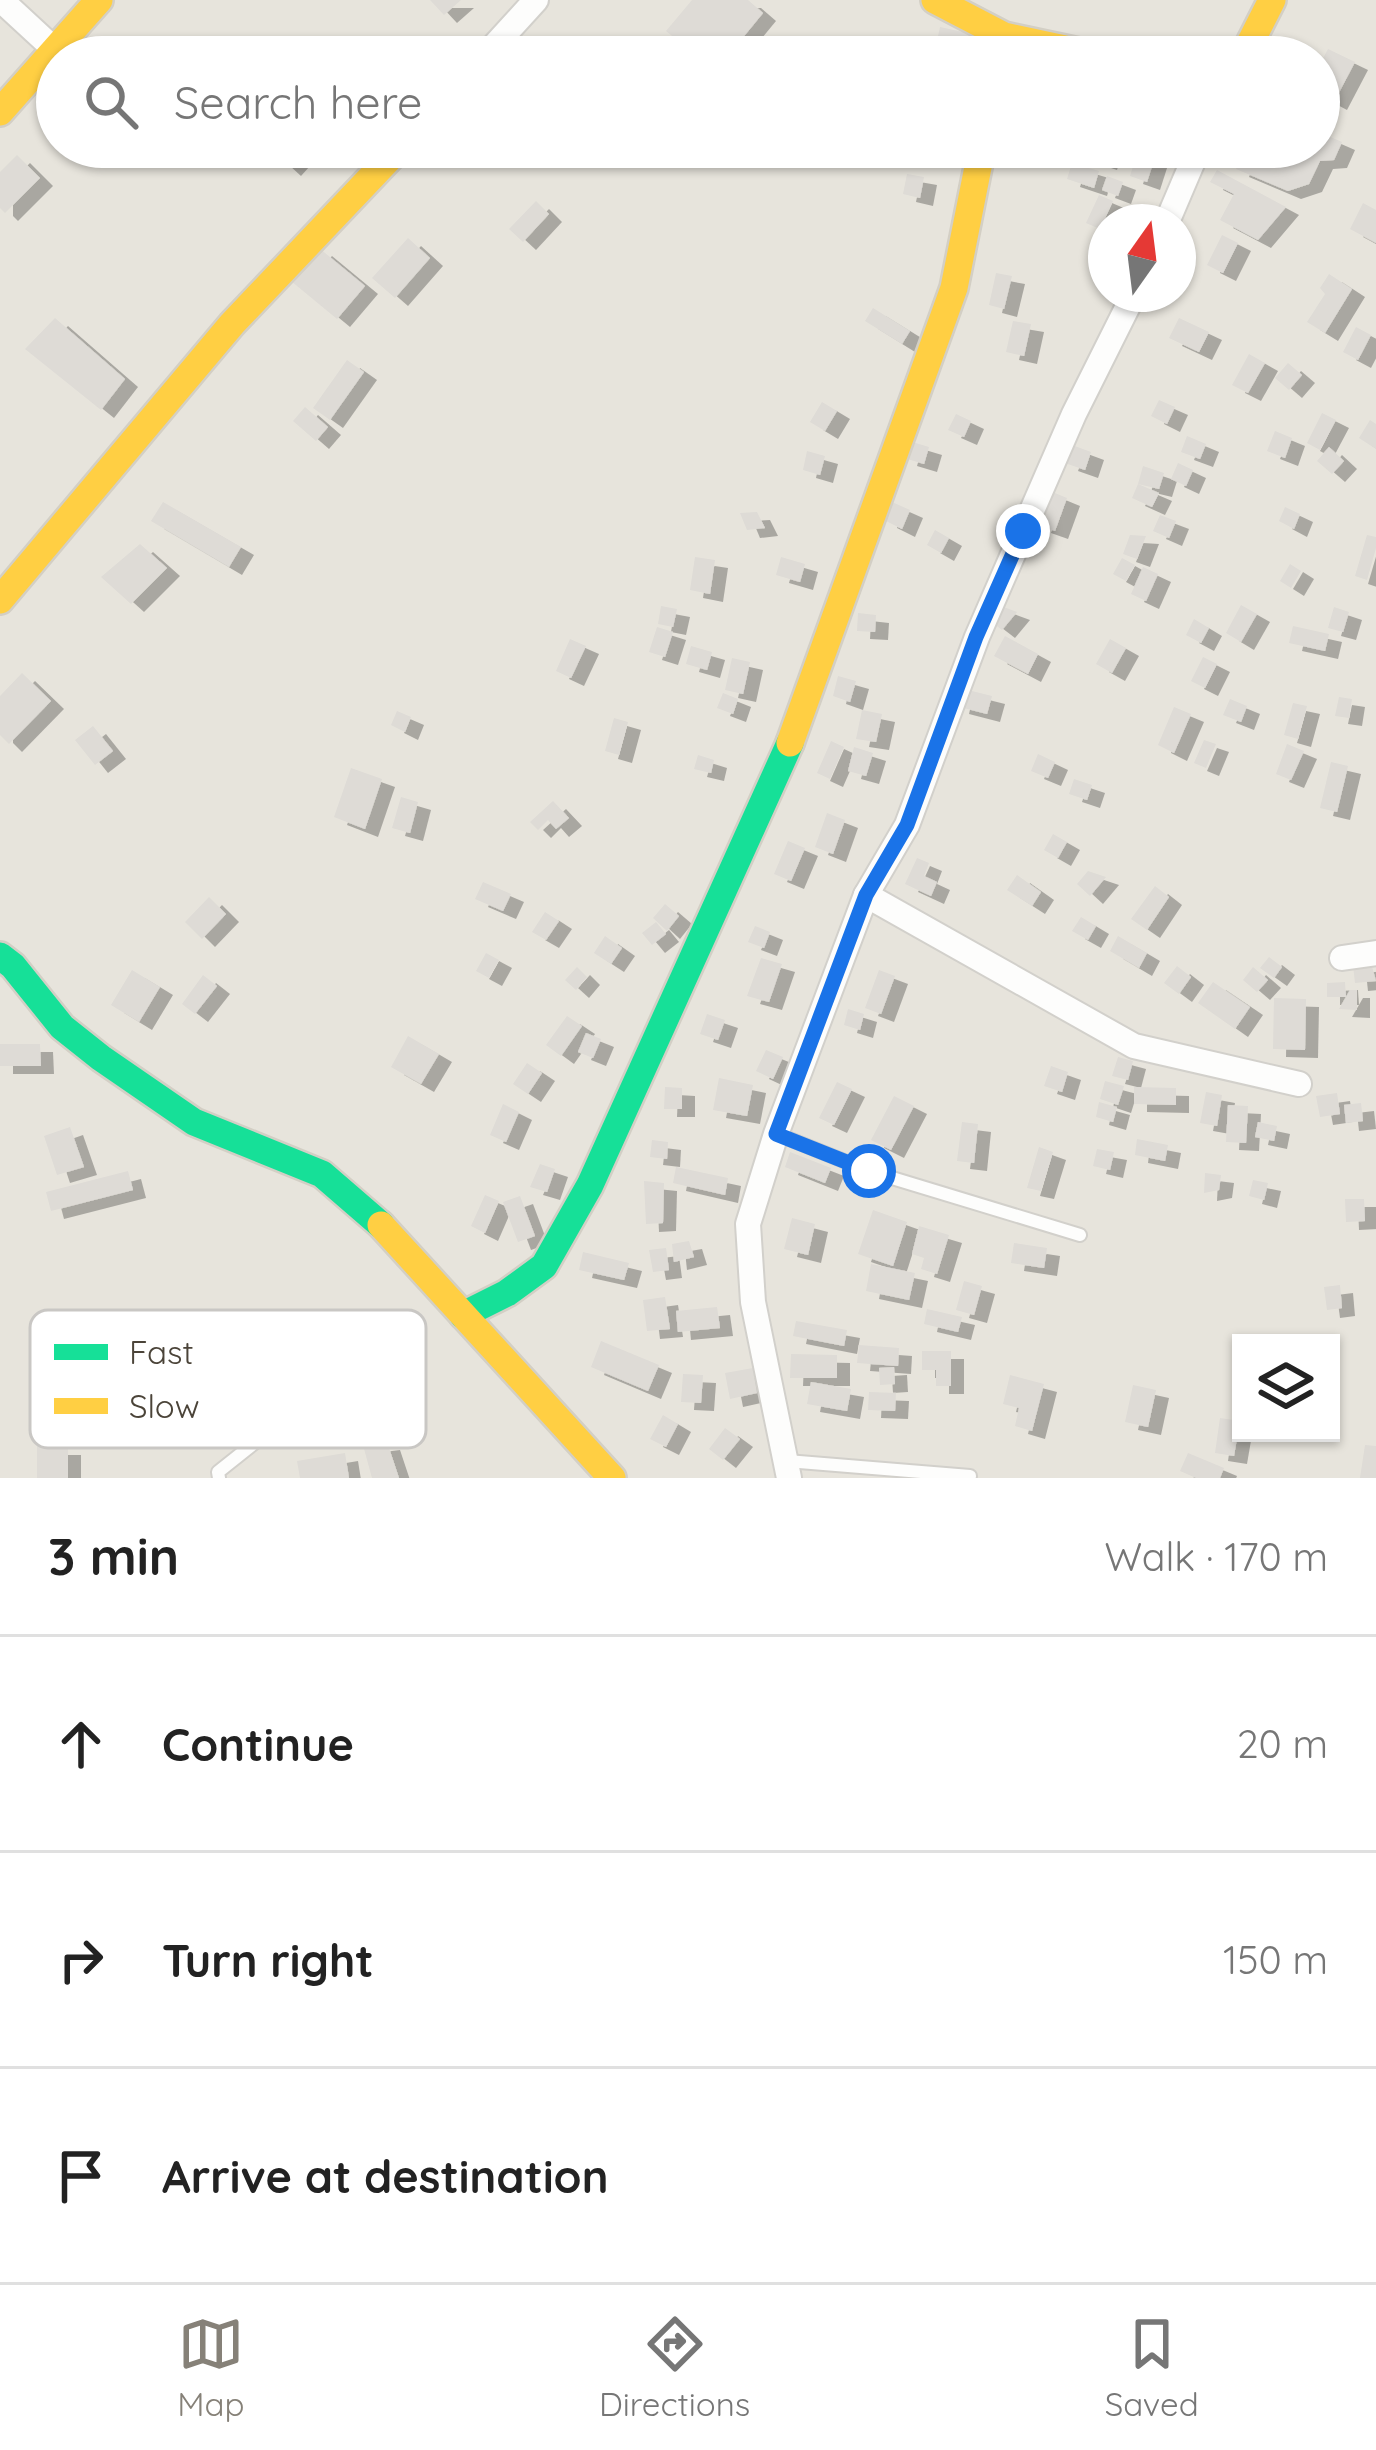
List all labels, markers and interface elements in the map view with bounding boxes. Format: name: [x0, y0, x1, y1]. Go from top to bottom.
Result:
search box: [36, 36, 1340, 168]
icon: search: [78, 69, 144, 135]
text: Search here: [174, 74, 422, 130]
north arrow: [1088, 204, 1196, 312]
route end: [996, 504, 1050, 558]
route start: [842, 1144, 896, 1198]
legend: [30, 1310, 426, 1448]
text: Fast: [129, 1331, 194, 1372]
map controls: [1232, 1334, 1340, 1442]
button: layers: [1232, 1334, 1340, 1442]
text: Slow: [129, 1385, 200, 1426]
text: 3 min: [48, 1524, 179, 1588]
text: Walk · 170 m: [1104, 1532, 1328, 1581]
icon: ahead: [48, 1711, 114, 1777]
text: Continue: [162, 1716, 354, 1772]
text: 20 m: [1237, 1719, 1328, 1768]
icon: right: [48, 1927, 114, 1993]
text: Turn right: [162, 1932, 374, 1988]
text: 150 m: [1223, 1935, 1328, 1984]
icon: arrive: [48, 2143, 114, 2209]
text: Arrive at destination: [162, 2148, 608, 2204]
tab: Map: [177, 2311, 245, 2424]
tab: Directions: [599, 2311, 750, 2424]
tab: Saved: [1105, 2311, 1199, 2424]

